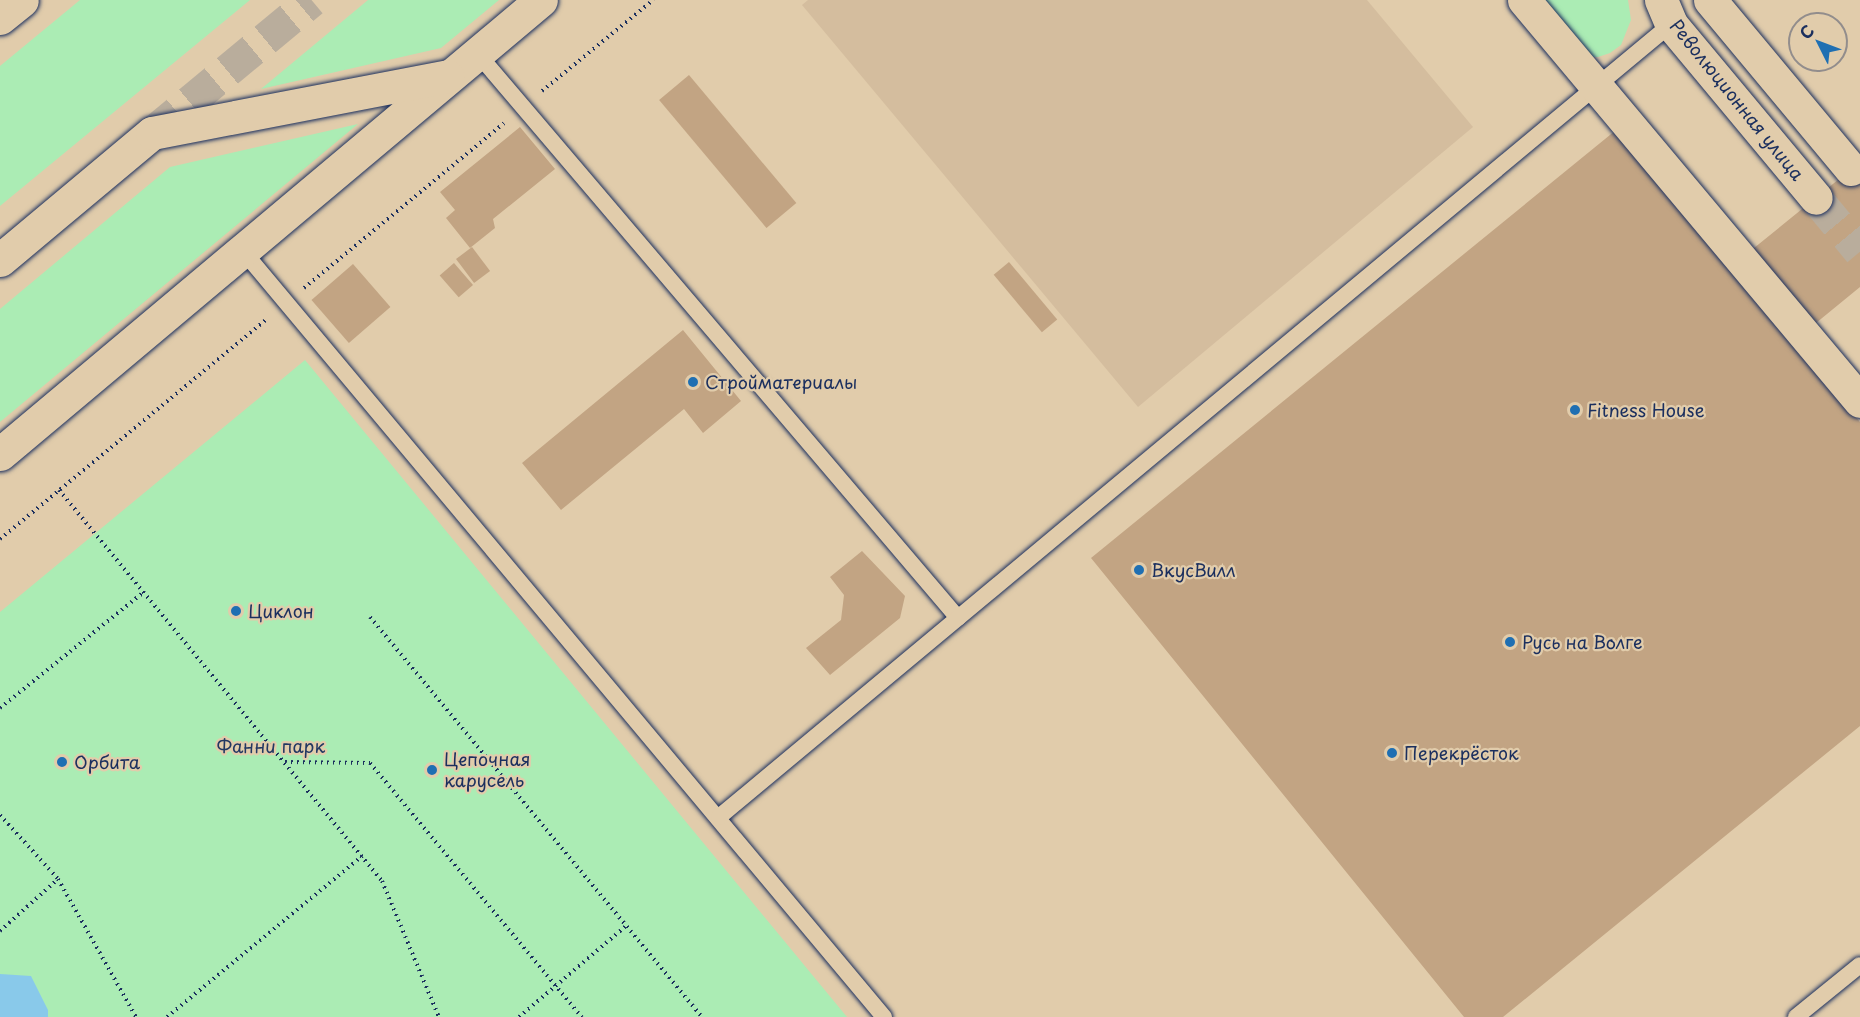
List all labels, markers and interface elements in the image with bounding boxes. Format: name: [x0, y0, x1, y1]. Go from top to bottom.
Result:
north arrow: [1788, 12, 1848, 72]
street label: Революционная улица: [1665, 15, 1809, 185]
text: С: [1793, 19, 1819, 44]
place label: Стройматериалы: [705, 371, 857, 393]
marker: Стройматериалы: [686, 375, 700, 389]
place label: Fitness House: [1587, 399, 1704, 421]
marker: Fitness House: [1568, 403, 1582, 417]
place label: ВкусВилл: [1151, 559, 1236, 581]
marker: ВкусВилл: [1132, 563, 1146, 577]
place label: Циклон: [248, 600, 314, 622]
marker: Циклон: [229, 604, 243, 618]
place label: Русь на Волге: [1522, 631, 1645, 653]
marker: Русь на Волге: [1503, 635, 1517, 649]
park label: Фанни парк: [217, 735, 325, 757]
place label: Перекрёсток: [1404, 742, 1519, 764]
marker: Перекрёсток: [1385, 746, 1399, 760]
place label: Цепочная карусель: [444, 749, 530, 792]
place label: Орбита: [74, 751, 140, 773]
marker: Орбита: [55, 755, 69, 769]
marker: Цепочная карусель: [425, 763, 439, 777]

